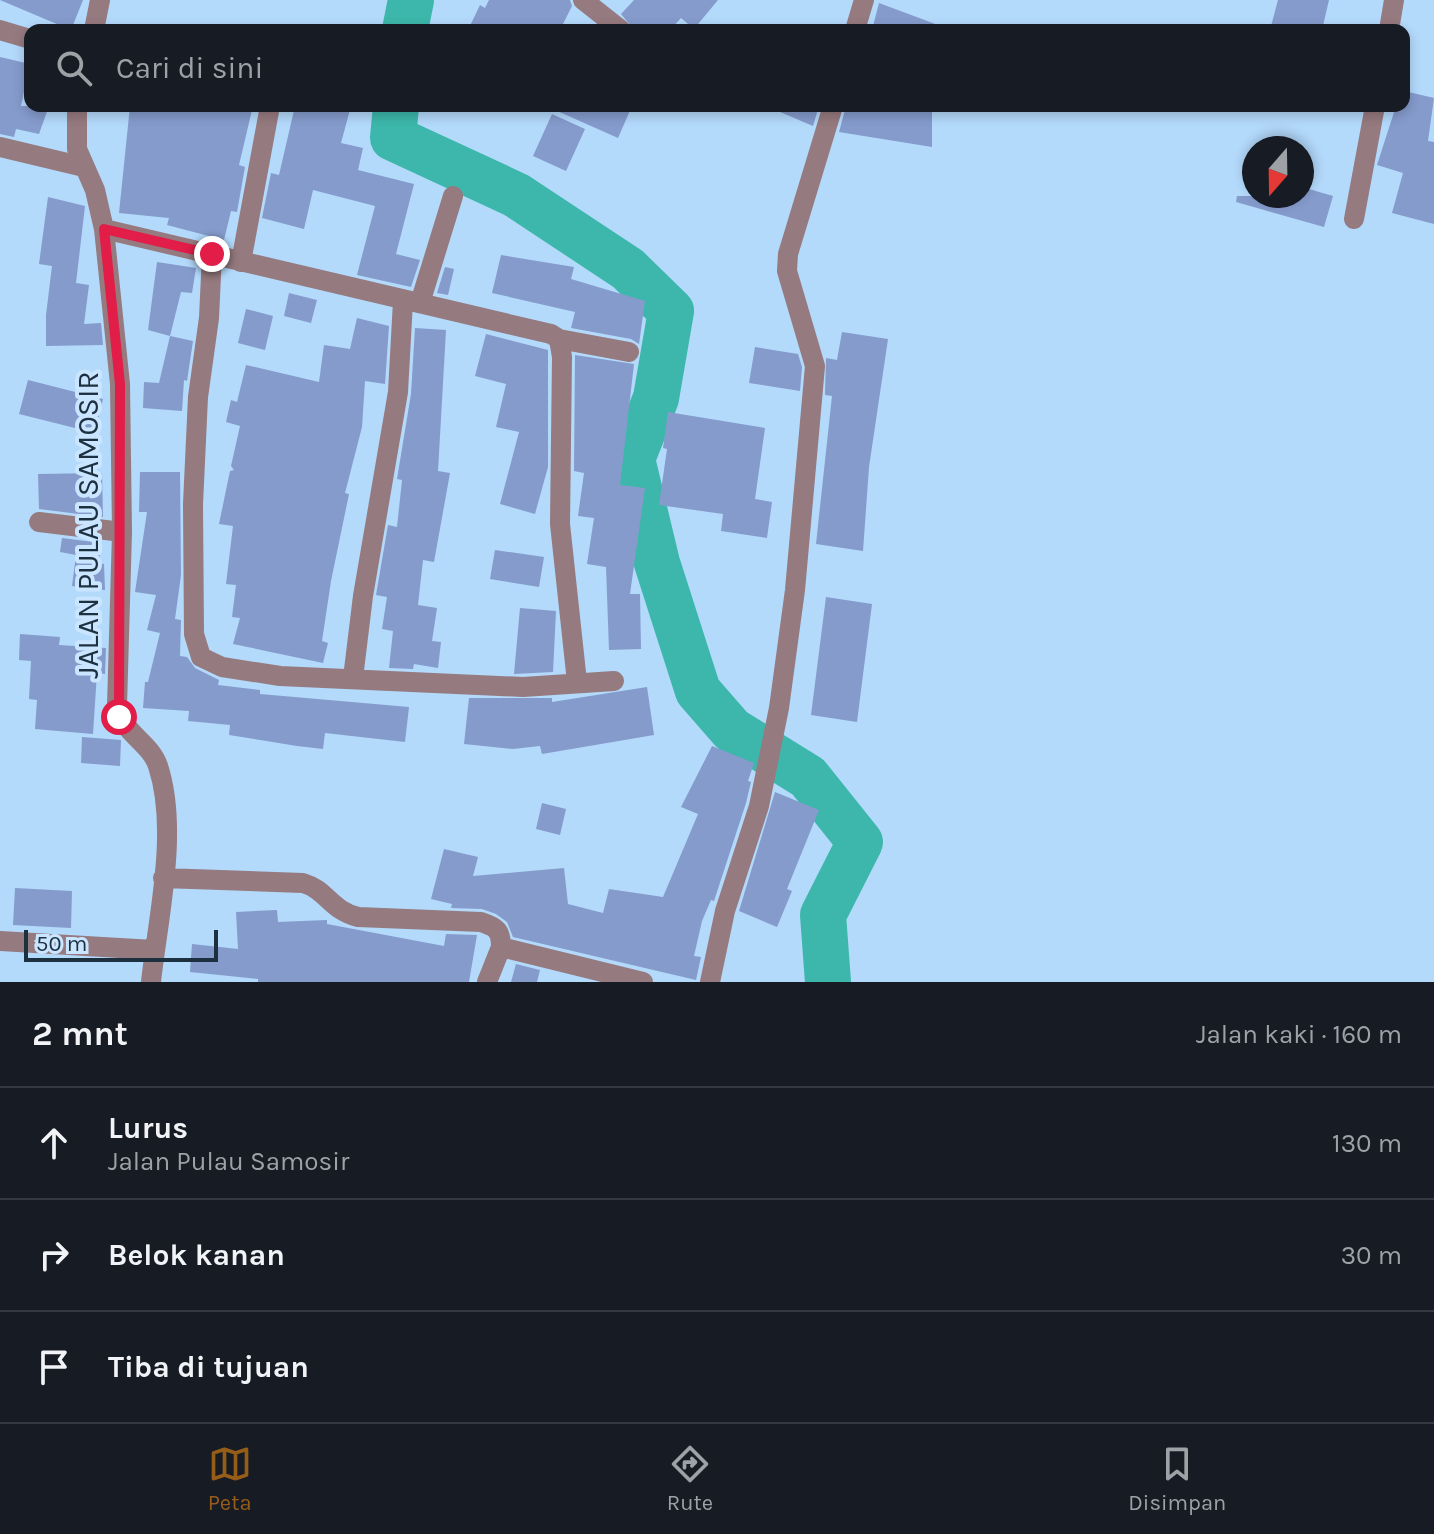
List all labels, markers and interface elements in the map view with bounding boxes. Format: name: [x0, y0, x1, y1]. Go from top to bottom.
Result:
search box: [24, 24, 1410, 112]
icon: search: [52, 46, 96, 90]
text: Cari di sini: [116, 50, 263, 86]
north arrow: [1242, 136, 1314, 208]
route end: [194, 236, 230, 272]
street label: JALAN PULAU SAMOSIR: [70, 371, 106, 679]
route start: [101, 699, 137, 735]
scale bar: [24, 926, 218, 962]
text: 50 m: [36, 931, 87, 957]
text: 2 mnt: [32, 1014, 128, 1054]
text: Jalan kaki · 160 m: [1196, 1019, 1402, 1050]
text: Lurus: [108, 1110, 188, 1146]
icon: ahead: [32, 1121, 76, 1165]
text: 130 m: [1332, 1128, 1402, 1159]
text: Jalan Pulau Samosir: [108, 1146, 349, 1177]
icon: right: [32, 1233, 76, 1277]
text: Belok kanan: [108, 1237, 285, 1273]
text: 30 m: [1341, 1240, 1402, 1271]
icon: arrive: [32, 1345, 76, 1389]
text: Tiba di tujuan: [108, 1349, 309, 1385]
tab: Peta: [208, 1442, 252, 1516]
tab: Rute: [667, 1442, 713, 1516]
tab: Disimpan: [1128, 1442, 1226, 1516]

